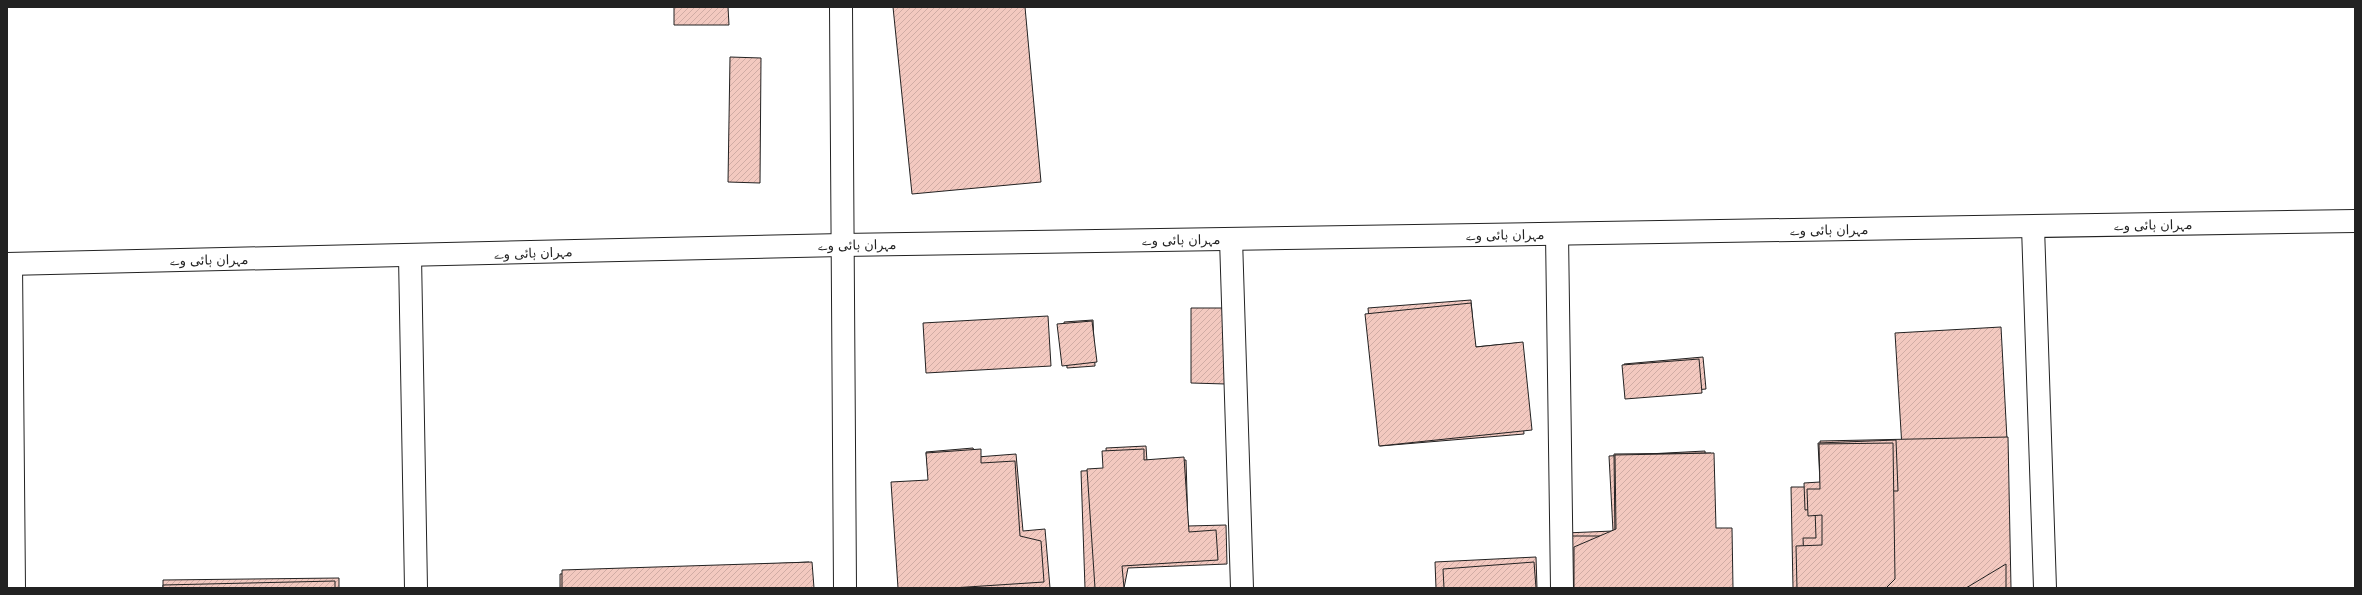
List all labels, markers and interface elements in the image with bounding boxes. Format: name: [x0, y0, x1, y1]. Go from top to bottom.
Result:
street label: مہران ہائی وے: [2113, 217, 2193, 234]
street label: مہران ہائی وے: [1789, 222, 1869, 239]
street label: مہران ہائی وے: [1465, 227, 1545, 244]
street label: مہران ہائی وے: [1141, 232, 1221, 249]
street label: مہران ہائی وے: [817, 237, 897, 254]
street label: مہران ہائی وے: [493, 244, 573, 263]
street label: مہران ہائی وے: [169, 252, 249, 269]

